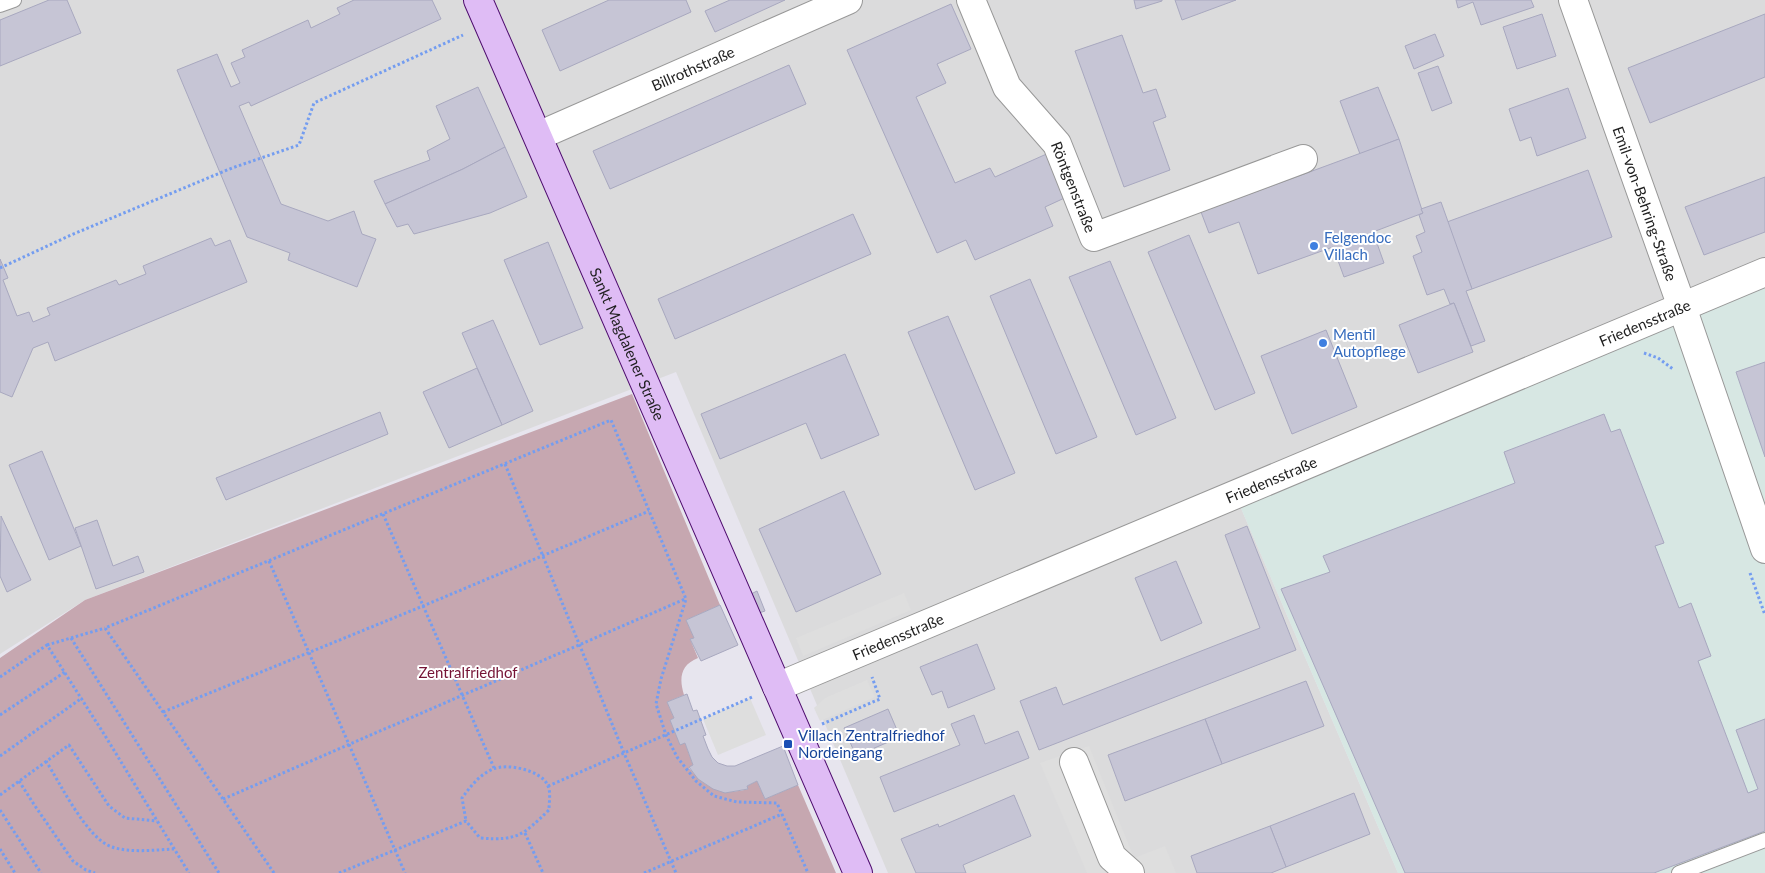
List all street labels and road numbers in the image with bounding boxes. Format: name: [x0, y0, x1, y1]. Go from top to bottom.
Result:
street label: Billrothstraße: [648, 42, 737, 94]
street label: Emil-von-Behring-Straße: [1610, 124, 1681, 283]
street label: Röntgenstraße: [1048, 139, 1100, 235]
street label: Sankt Magdalener Straße: [587, 265, 669, 423]
street label: Friedensstraße: [1596, 295, 1693, 350]
street label: Friedensstraße: [1223, 452, 1320, 507]
street label: Friedensstraße: [849, 609, 946, 663]

